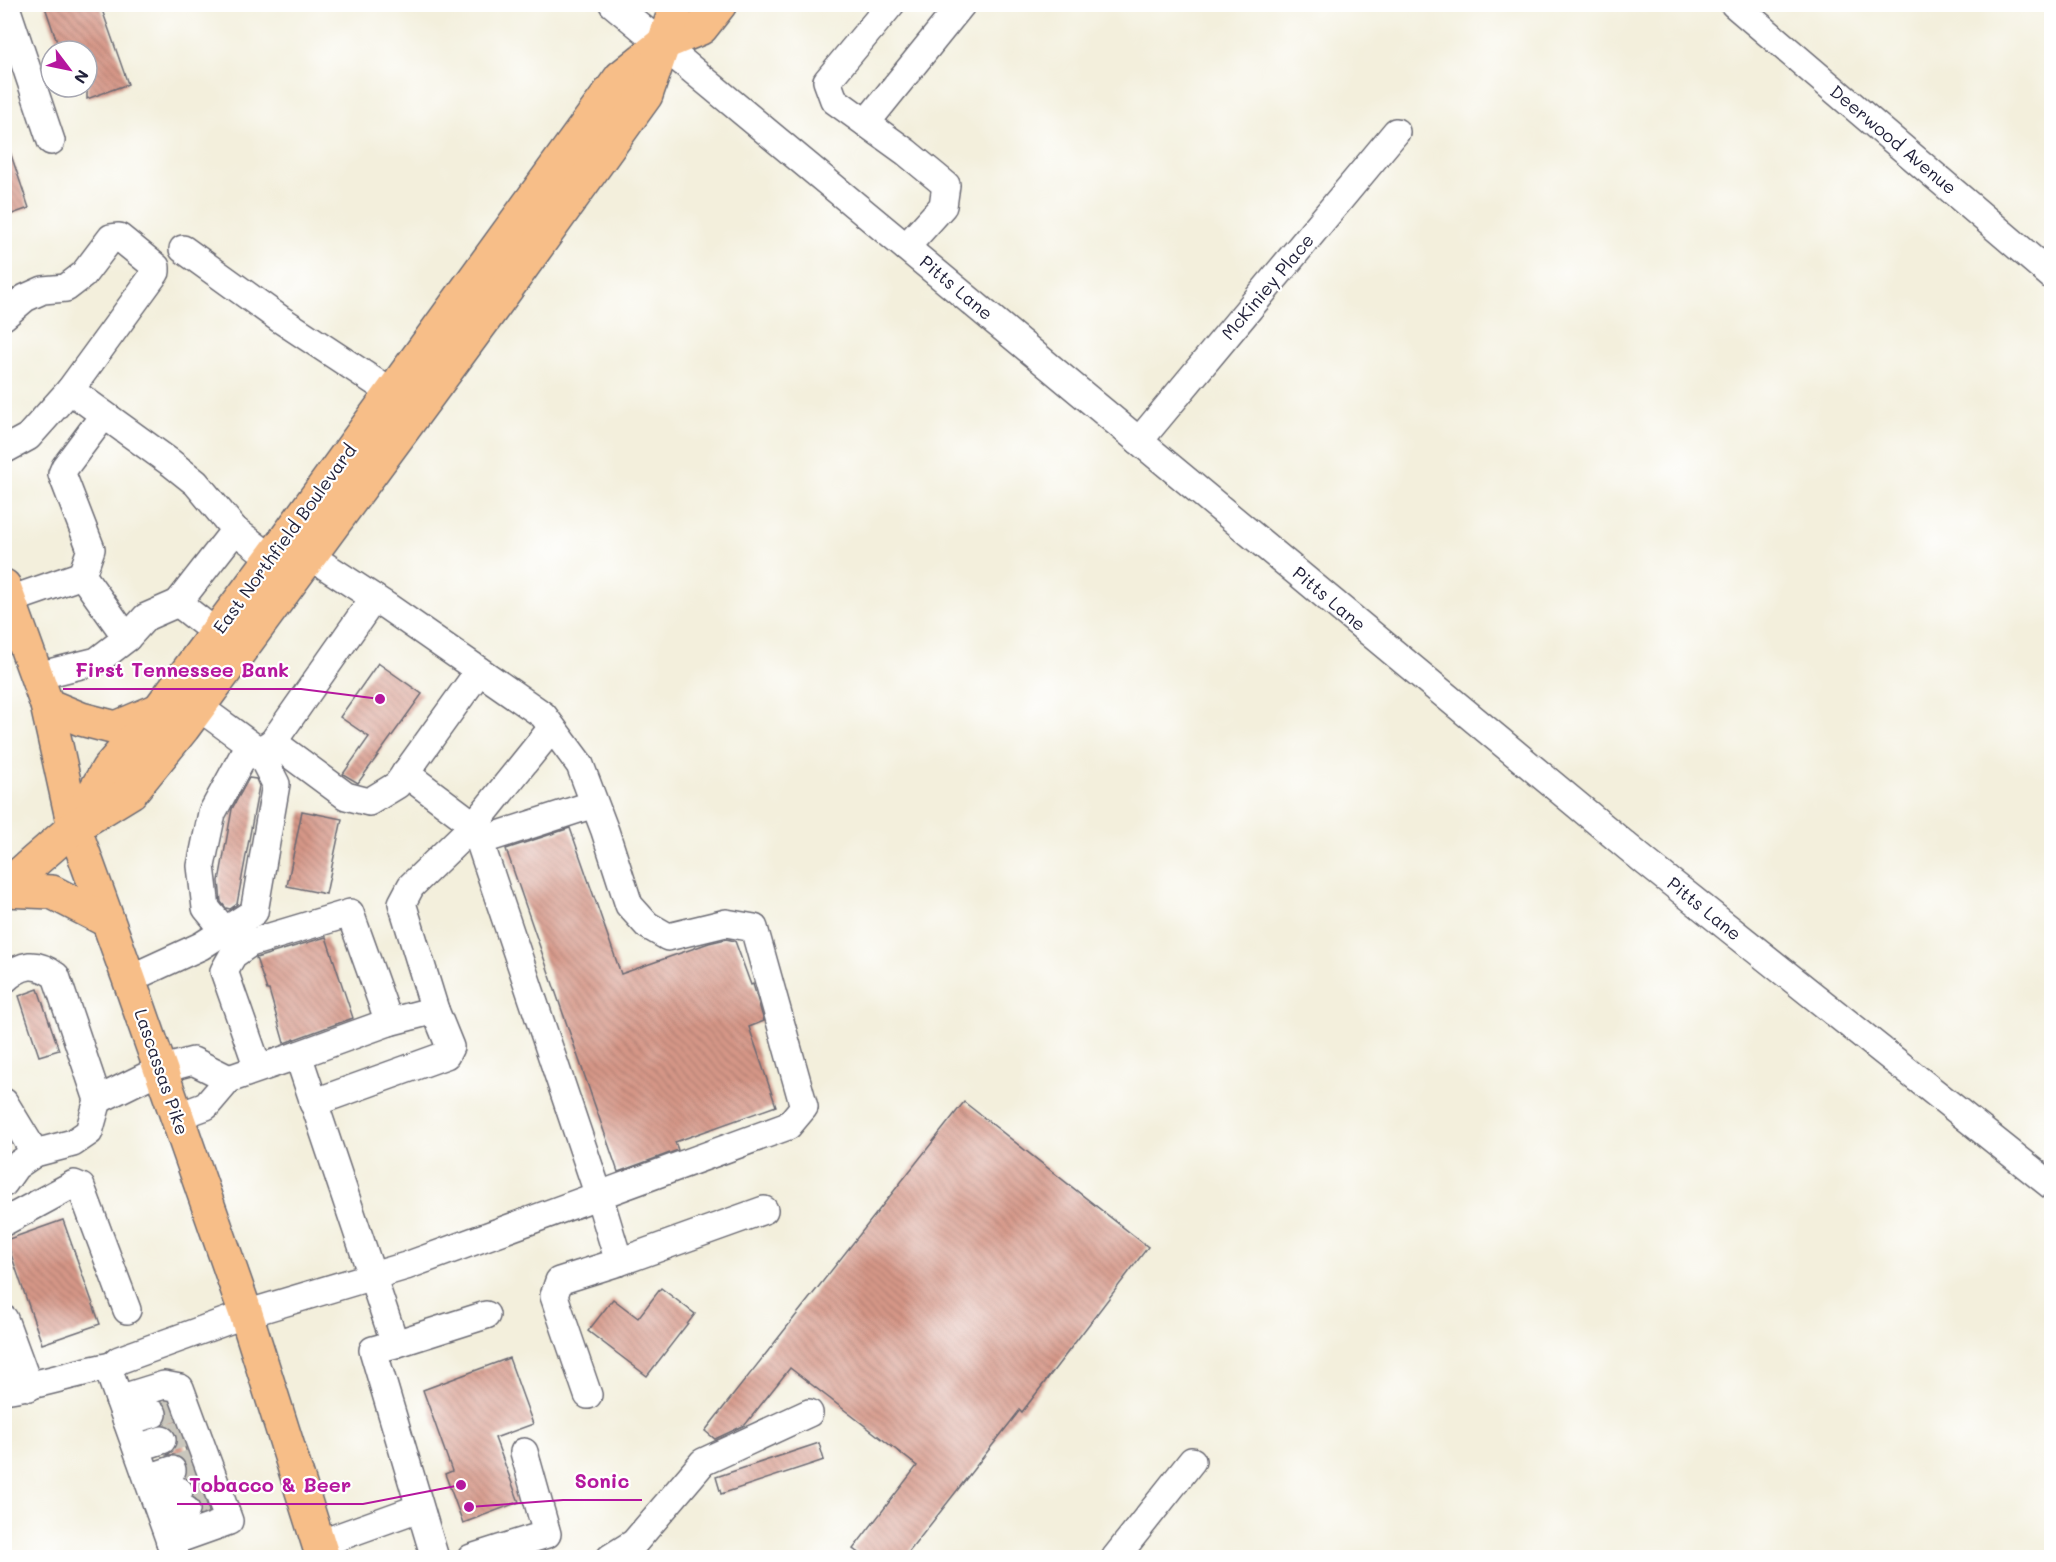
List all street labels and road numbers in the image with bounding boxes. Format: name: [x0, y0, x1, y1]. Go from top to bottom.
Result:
street label: Deerwood Avenue: [1825, 79, 1962, 199]
street label: McKiniey Place: [1216, 228, 1319, 344]
street label: Pitts Lane: [915, 250, 998, 325]
street label: East Northfield Boulevard: [207, 439, 361, 638]
street label: Pitts Lane: [1288, 561, 1371, 636]
street label: Pitts Lane: [1663, 871, 1747, 945]
street label: Lascassas Pike: [129, 1006, 195, 1138]

